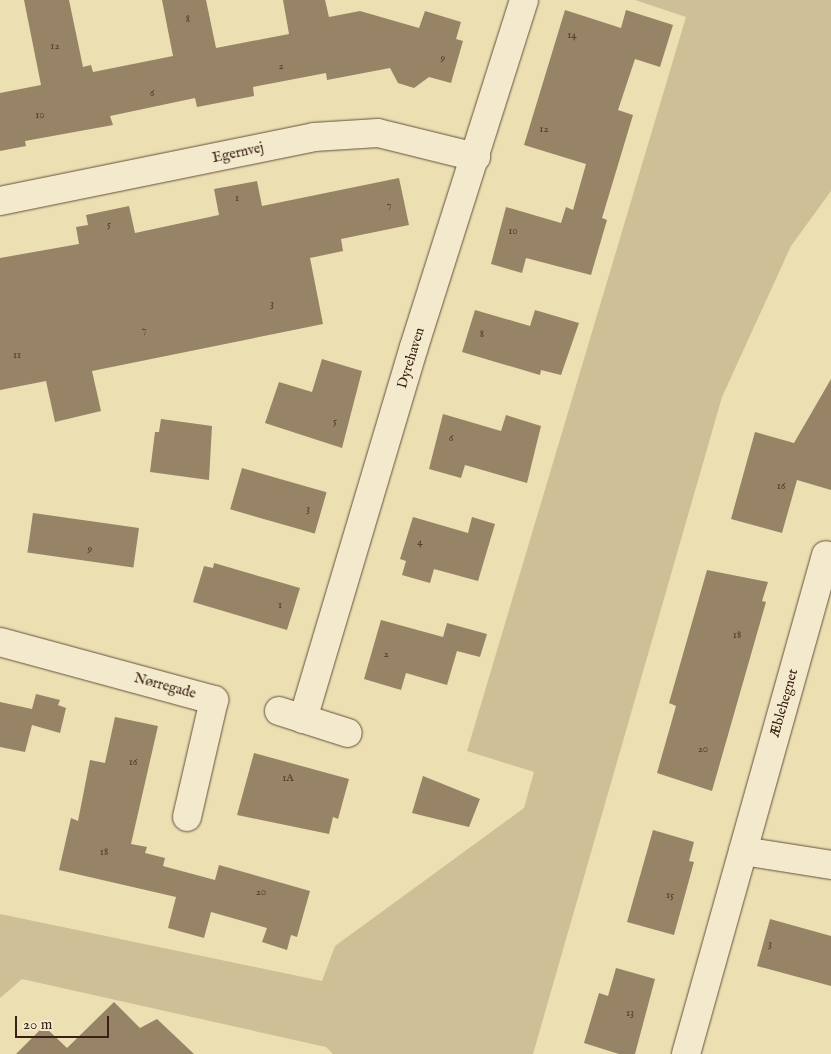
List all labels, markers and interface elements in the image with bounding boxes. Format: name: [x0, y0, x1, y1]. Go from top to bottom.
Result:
house number: 8: [186, 12, 190, 26]
house number: 14: [567, 28, 577, 42]
house number: 12: [50, 39, 60, 53]
house number: 9: [441, 51, 445, 65]
house number: 2: [278, 59, 284, 73]
house number: 6: [150, 86, 154, 100]
house number: 10: [35, 108, 45, 122]
house number: 12: [539, 122, 549, 136]
street label: Egernvej: [211, 139, 265, 167]
house number: 1: [235, 191, 239, 205]
house number: 7: [386, 198, 392, 212]
house number: 5: [107, 217, 111, 231]
house number: 10: [508, 224, 518, 238]
house number: 3: [270, 297, 274, 311]
house number: 7: [141, 323, 147, 337]
street label: Dyrehaven: [394, 325, 428, 391]
house number: 8: [480, 327, 484, 341]
house number: 11: [13, 348, 21, 362]
house number: 5: [333, 414, 337, 428]
house number: 6: [449, 431, 453, 445]
house number: 16: [777, 479, 785, 493]
house number: 3: [306, 502, 310, 516]
house number: 4: [417, 535, 423, 549]
house number: 9: [88, 542, 92, 556]
house number: 1: [278, 598, 282, 612]
house number: 18: [733, 628, 741, 642]
house number: 2: [383, 647, 389, 661]
street label: Æblehegnet: [766, 667, 802, 739]
street label: Nørregade: [132, 670, 198, 702]
house number: 20: [698, 742, 708, 756]
house number: 16: [129, 755, 137, 769]
house number: 1A: [282, 771, 294, 785]
house number: 18: [100, 845, 108, 859]
house number: 20: [256, 885, 266, 899]
house number: 15: [666, 888, 674, 902]
house number: 3: [768, 937, 772, 951]
scale bar: [18, 1006, 111, 1038]
house number: 13: [626, 1006, 634, 1020]
text: 20 m: [23, 1015, 52, 1034]

